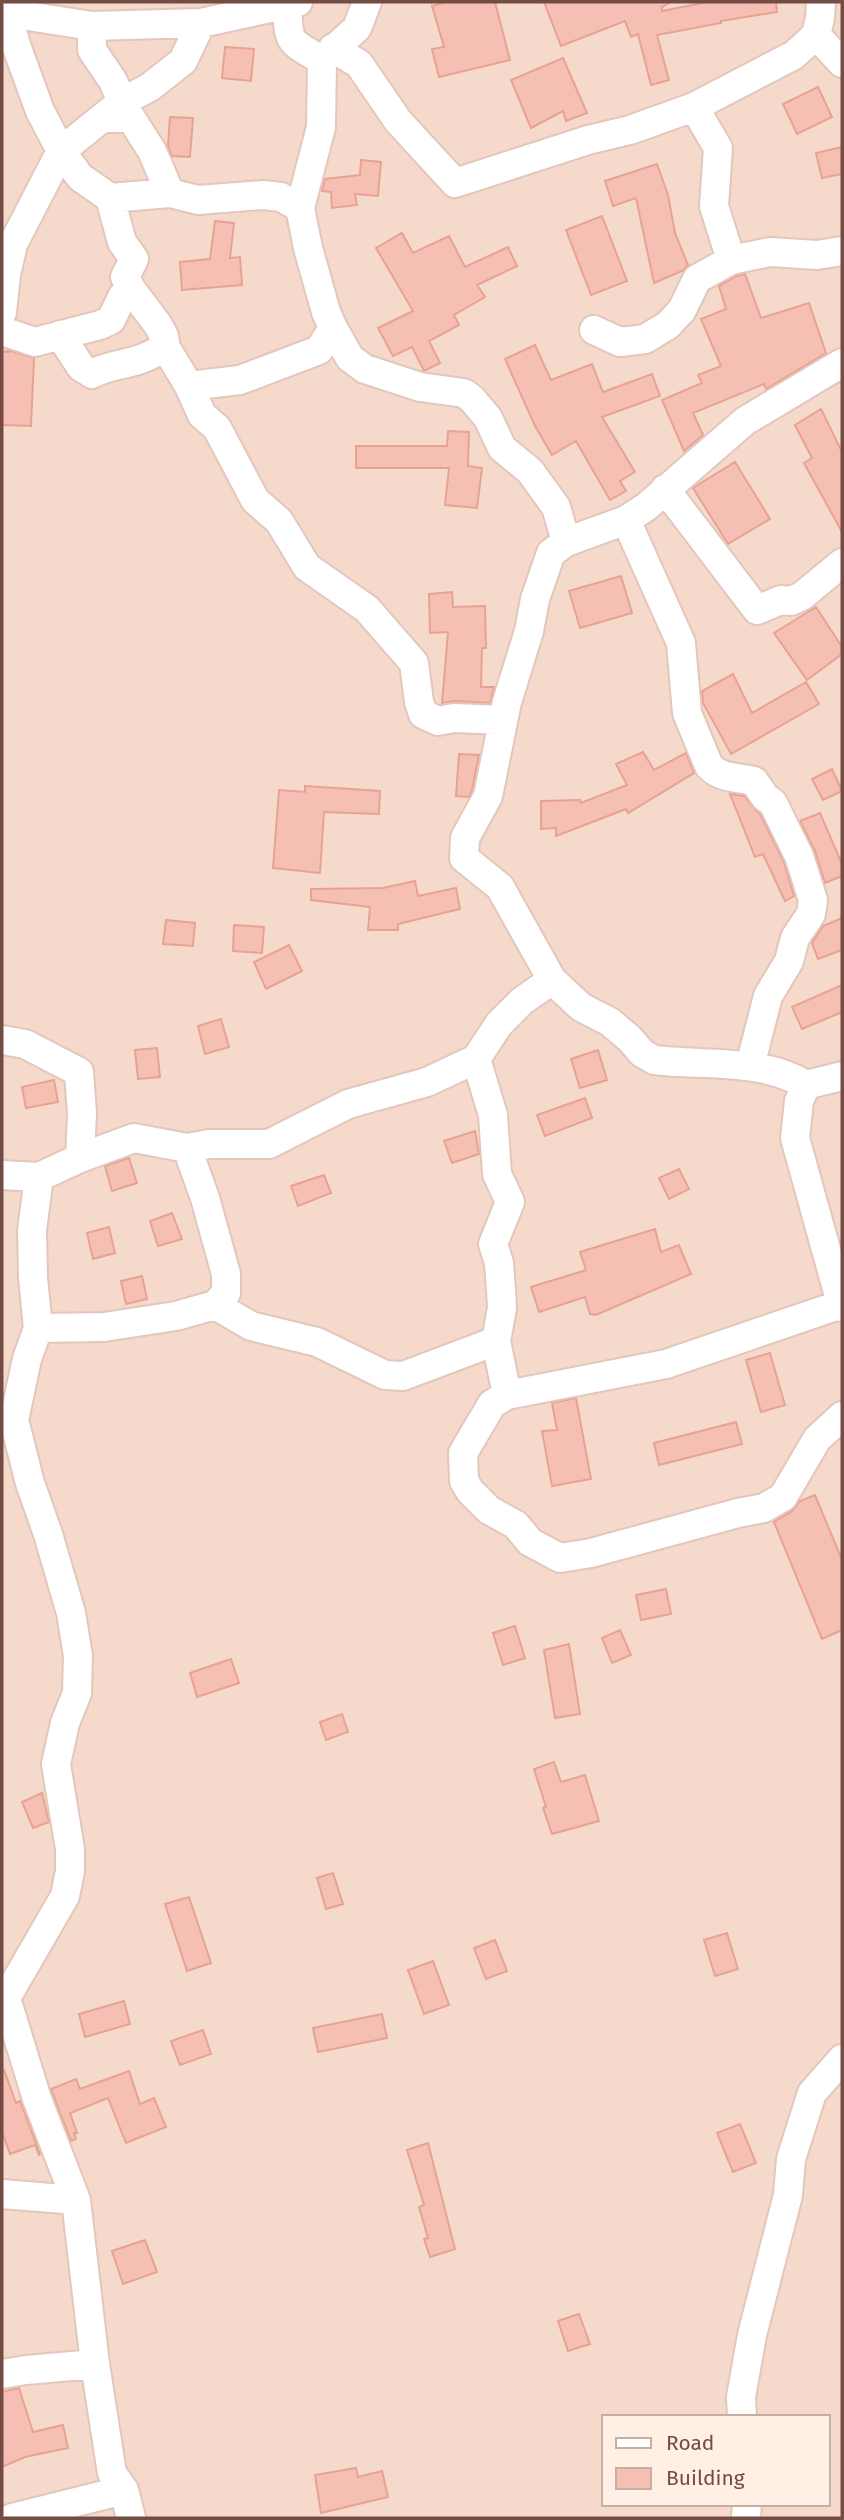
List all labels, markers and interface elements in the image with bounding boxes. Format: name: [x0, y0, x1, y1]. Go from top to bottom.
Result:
legend: [602, 2415, 830, 2506]
text: Road: [666, 2430, 714, 2456]
text: Building: [666, 2465, 745, 2491]

